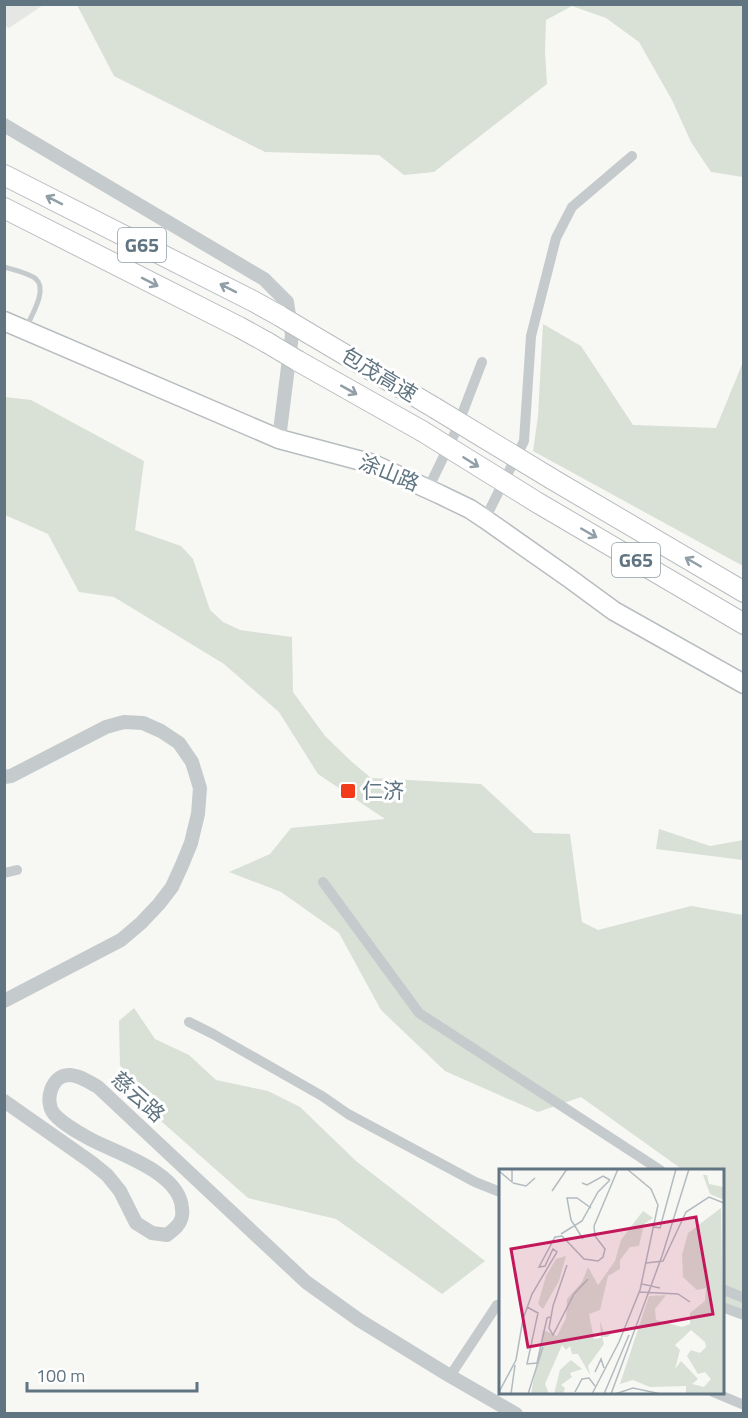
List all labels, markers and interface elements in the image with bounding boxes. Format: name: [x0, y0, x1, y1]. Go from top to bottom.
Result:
one-way arrow: [45, 194, 63, 206]
road number: G65: [118, 228, 166, 262]
one-way arrow: [141, 277, 159, 288]
one-way arrow: [220, 282, 238, 294]
street label: 包茂高速: [335, 339, 424, 409]
one-way arrow: [340, 384, 357, 396]
street label: 涂山路: [354, 445, 425, 499]
one-way arrow: [463, 455, 480, 468]
one-way arrow: [580, 527, 597, 539]
road number: G65: [612, 543, 660, 577]
one-way arrow: [685, 556, 702, 568]
place label: 仁济: [362, 774, 404, 806]
marker: 仁济: [339, 782, 357, 800]
street label: 慈云路: [105, 1063, 173, 1129]
inset map: [499, 1169, 724, 1394]
scale bar: [27, 1355, 196, 1393]
text: 100 m: [36, 1362, 85, 1389]

